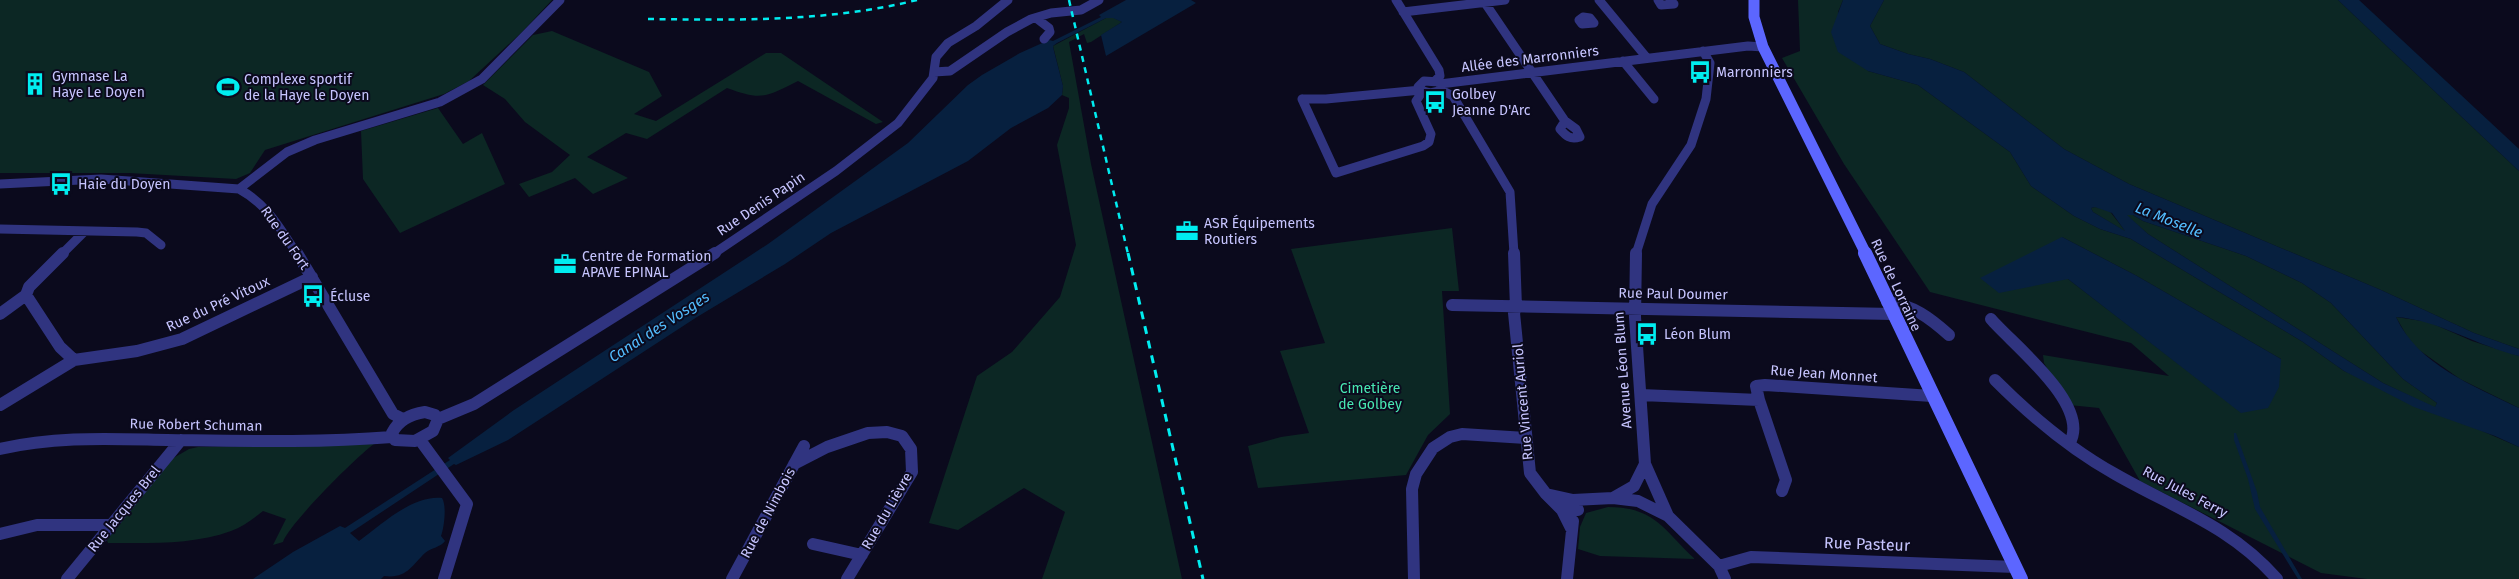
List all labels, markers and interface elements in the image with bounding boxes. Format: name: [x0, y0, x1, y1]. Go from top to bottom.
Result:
street label: Allée des Marronniers: [1460, 42, 1600, 76]
bus stop icon: Marronniers: [1687, 59, 1713, 85]
place label: Marronniers: [1716, 64, 1793, 81]
place label: Gymnase La Haye Le Doyen: [52, 68, 145, 101]
building icon: Gymnase La Haye Le Doyen: [22, 71, 48, 97]
place label: Complexe sportif de la Haye le Doyen: [244, 71, 369, 104]
sports icon: Complexe sportif de la Haye le Doyen: [215, 74, 241, 100]
place label: Golbey Jeanne D'Arc: [1452, 86, 1531, 119]
bus stop icon: Golbey Jeanne D'Arc: [1422, 89, 1448, 115]
street label: Rue Denis Papin: [714, 168, 808, 240]
bus stop icon: Haie du Doyen: [48, 171, 74, 197]
place label: Haie du Doyen: [78, 176, 170, 193]
water label: La Moselle: [2133, 198, 2205, 242]
street label: Rue du Fort: [257, 203, 313, 274]
place label: ASR Équipements Routiers: [1204, 214, 1315, 248]
office icon: ASR Équipements Routiers: [1174, 218, 1200, 244]
street label: Rue de Lorraine: [1867, 236, 1925, 334]
place label: Centre de Formation APAVE EPINAL: [582, 248, 711, 281]
office icon: Centre de Formation APAVE EPINAL: [552, 251, 578, 277]
street label: Rue du Pré Vitoux: [164, 273, 273, 335]
bus stop icon: Écluse: [300, 283, 326, 309]
street label: Rue Paul Doumer: [1618, 285, 1728, 303]
place label: Écluse: [330, 287, 370, 305]
water label: Canal des Vosges: [605, 288, 713, 366]
street label: Avenue Léon Blum: [1610, 311, 1636, 429]
bus stop icon: Léon Blum: [1634, 321, 1660, 347]
place label: Léon Blum: [1664, 326, 1731, 343]
street label: Rue Vincent Auriol: [1509, 343, 1537, 461]
street label: Rue Jean Monnet: [1770, 362, 1879, 386]
park label: Cimetière de Golbey: [1338, 380, 1402, 413]
street label: Rue Robert Schuman: [129, 415, 263, 435]
street label: Rue Jules Ferry: [2140, 462, 2231, 522]
street label: Rue Jacques Brel: [84, 463, 164, 555]
street label: Rue de Nimbois: [737, 464, 799, 561]
street label: Rue du Lièvre: [858, 469, 916, 553]
street label: Rue Pasteur: [1824, 533, 1911, 555]

